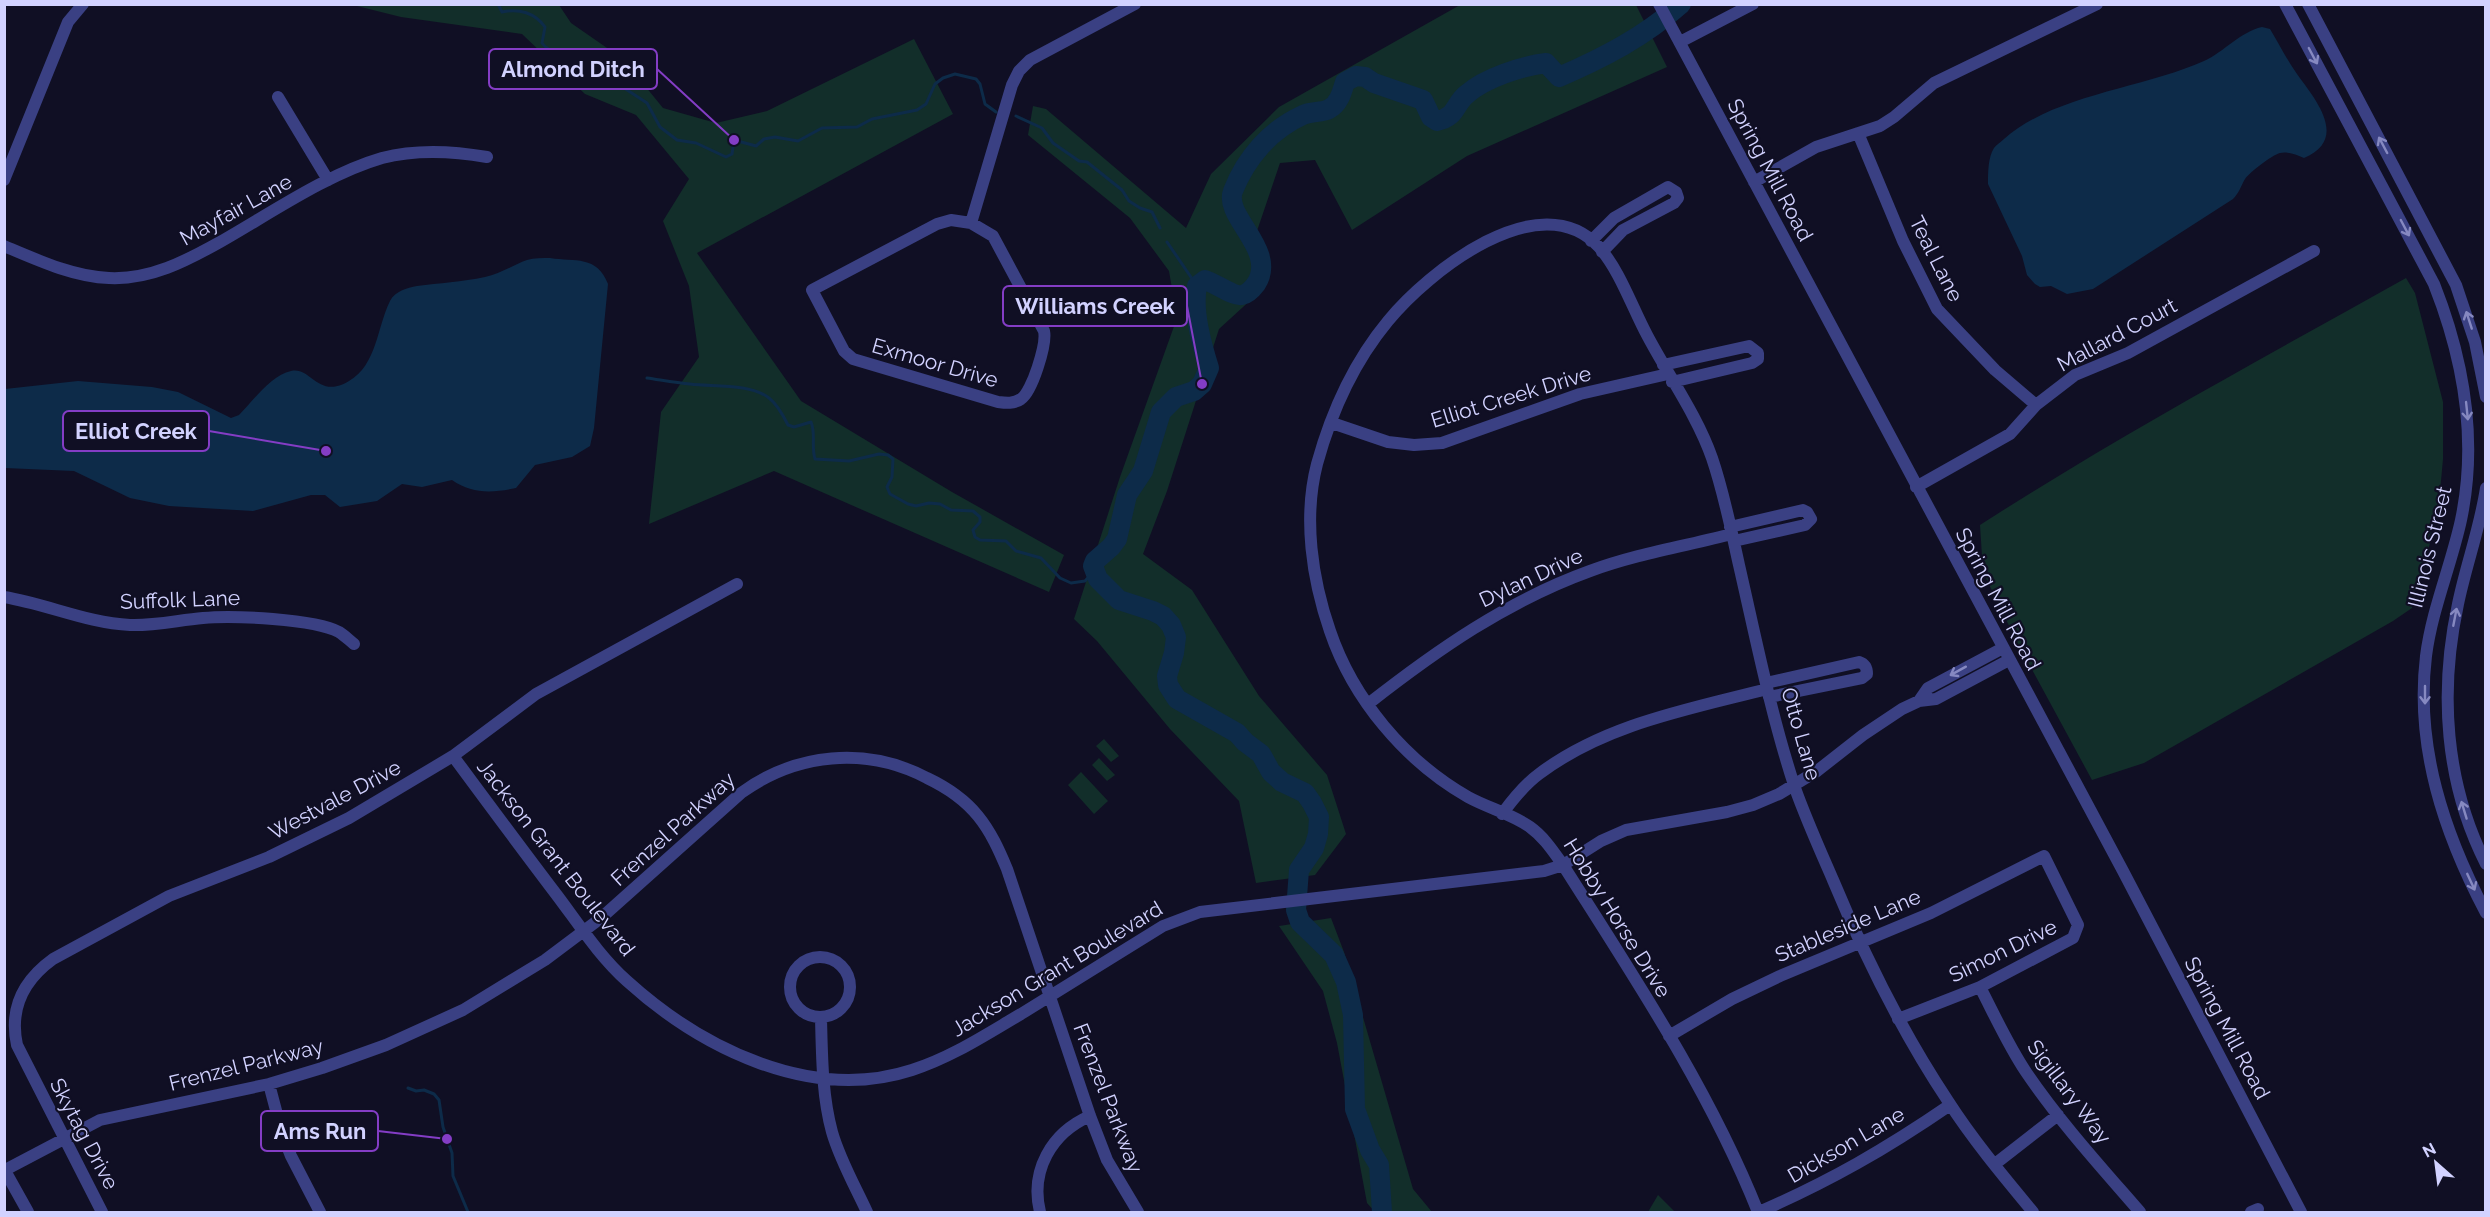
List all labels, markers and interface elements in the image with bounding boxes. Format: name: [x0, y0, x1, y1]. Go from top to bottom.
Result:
one-way arrow: [2307, 47, 2319, 64]
callout: Almond Ditch: [489, 49, 657, 89]
text: Almond Ditch: [501, 56, 645, 82]
street label: Spring Mill Road: [1722, 94, 1819, 245]
one-way arrow: [2377, 137, 2389, 154]
street label: Mayfair Lane: [175, 169, 296, 251]
street label: Teal Lane: [1904, 212, 1969, 306]
one-way arrow: [2399, 219, 2411, 236]
callout: Williams Creek: [1003, 286, 1187, 326]
text: Williams Creek: [1015, 293, 1176, 319]
street label: Mallard Court: [2053, 293, 2181, 377]
one-way arrow: [2462, 311, 2473, 330]
street label: Exmoor Drive: [869, 333, 1001, 392]
street label: Elliot Creek Drive: [1428, 360, 1594, 433]
one-way arrow: [2462, 401, 2473, 421]
callout: Elliot Creek: [63, 411, 209, 451]
text: Elliot Creek: [75, 418, 198, 444]
street label: Illinois Street: [2402, 484, 2457, 610]
street label: Spring Mill Road: [1950, 523, 2047, 674]
street label: Dylan Drive: [1475, 543, 1586, 612]
street label: Suffolk Lane: [120, 585, 240, 614]
one-way arrow: [2450, 608, 2461, 627]
one-way arrow: [1950, 665, 1967, 677]
street label: Otto Lane: [1776, 684, 1827, 783]
one-way arrow: [2419, 685, 2431, 705]
street label: Westvale Drive: [264, 754, 405, 845]
street label: Jackson Grant Boulevard: [472, 755, 641, 961]
street label: Frenzel Parkway: [606, 766, 740, 891]
one-way arrow: [2458, 801, 2469, 820]
street label: Hobby Horse Drive: [1558, 834, 1676, 1002]
one-way arrow: [2465, 873, 2477, 891]
street label: Stableside Lane: [1771, 884, 1924, 967]
street label: Jackson Grant Boulevard: [947, 896, 1167, 1042]
street label: Simon Drive: [1945, 914, 2061, 987]
street label: Spring Mill Road: [2179, 952, 2276, 1103]
street label: Frenzel Parkway: [1068, 1019, 1148, 1176]
street label: Frenzel Parkway: [166, 1033, 326, 1096]
street label: Sigillary Way: [2022, 1035, 2117, 1149]
street label: Skytag Drive: [45, 1074, 124, 1194]
street label: Dickson Lane: [1783, 1101, 1909, 1188]
callout: Ams Run: [261, 1111, 378, 1151]
text: Ams Run: [274, 1118, 366, 1144]
north arrow: [2406, 1133, 2466, 1193]
text: N: [2419, 1139, 2439, 1161]

